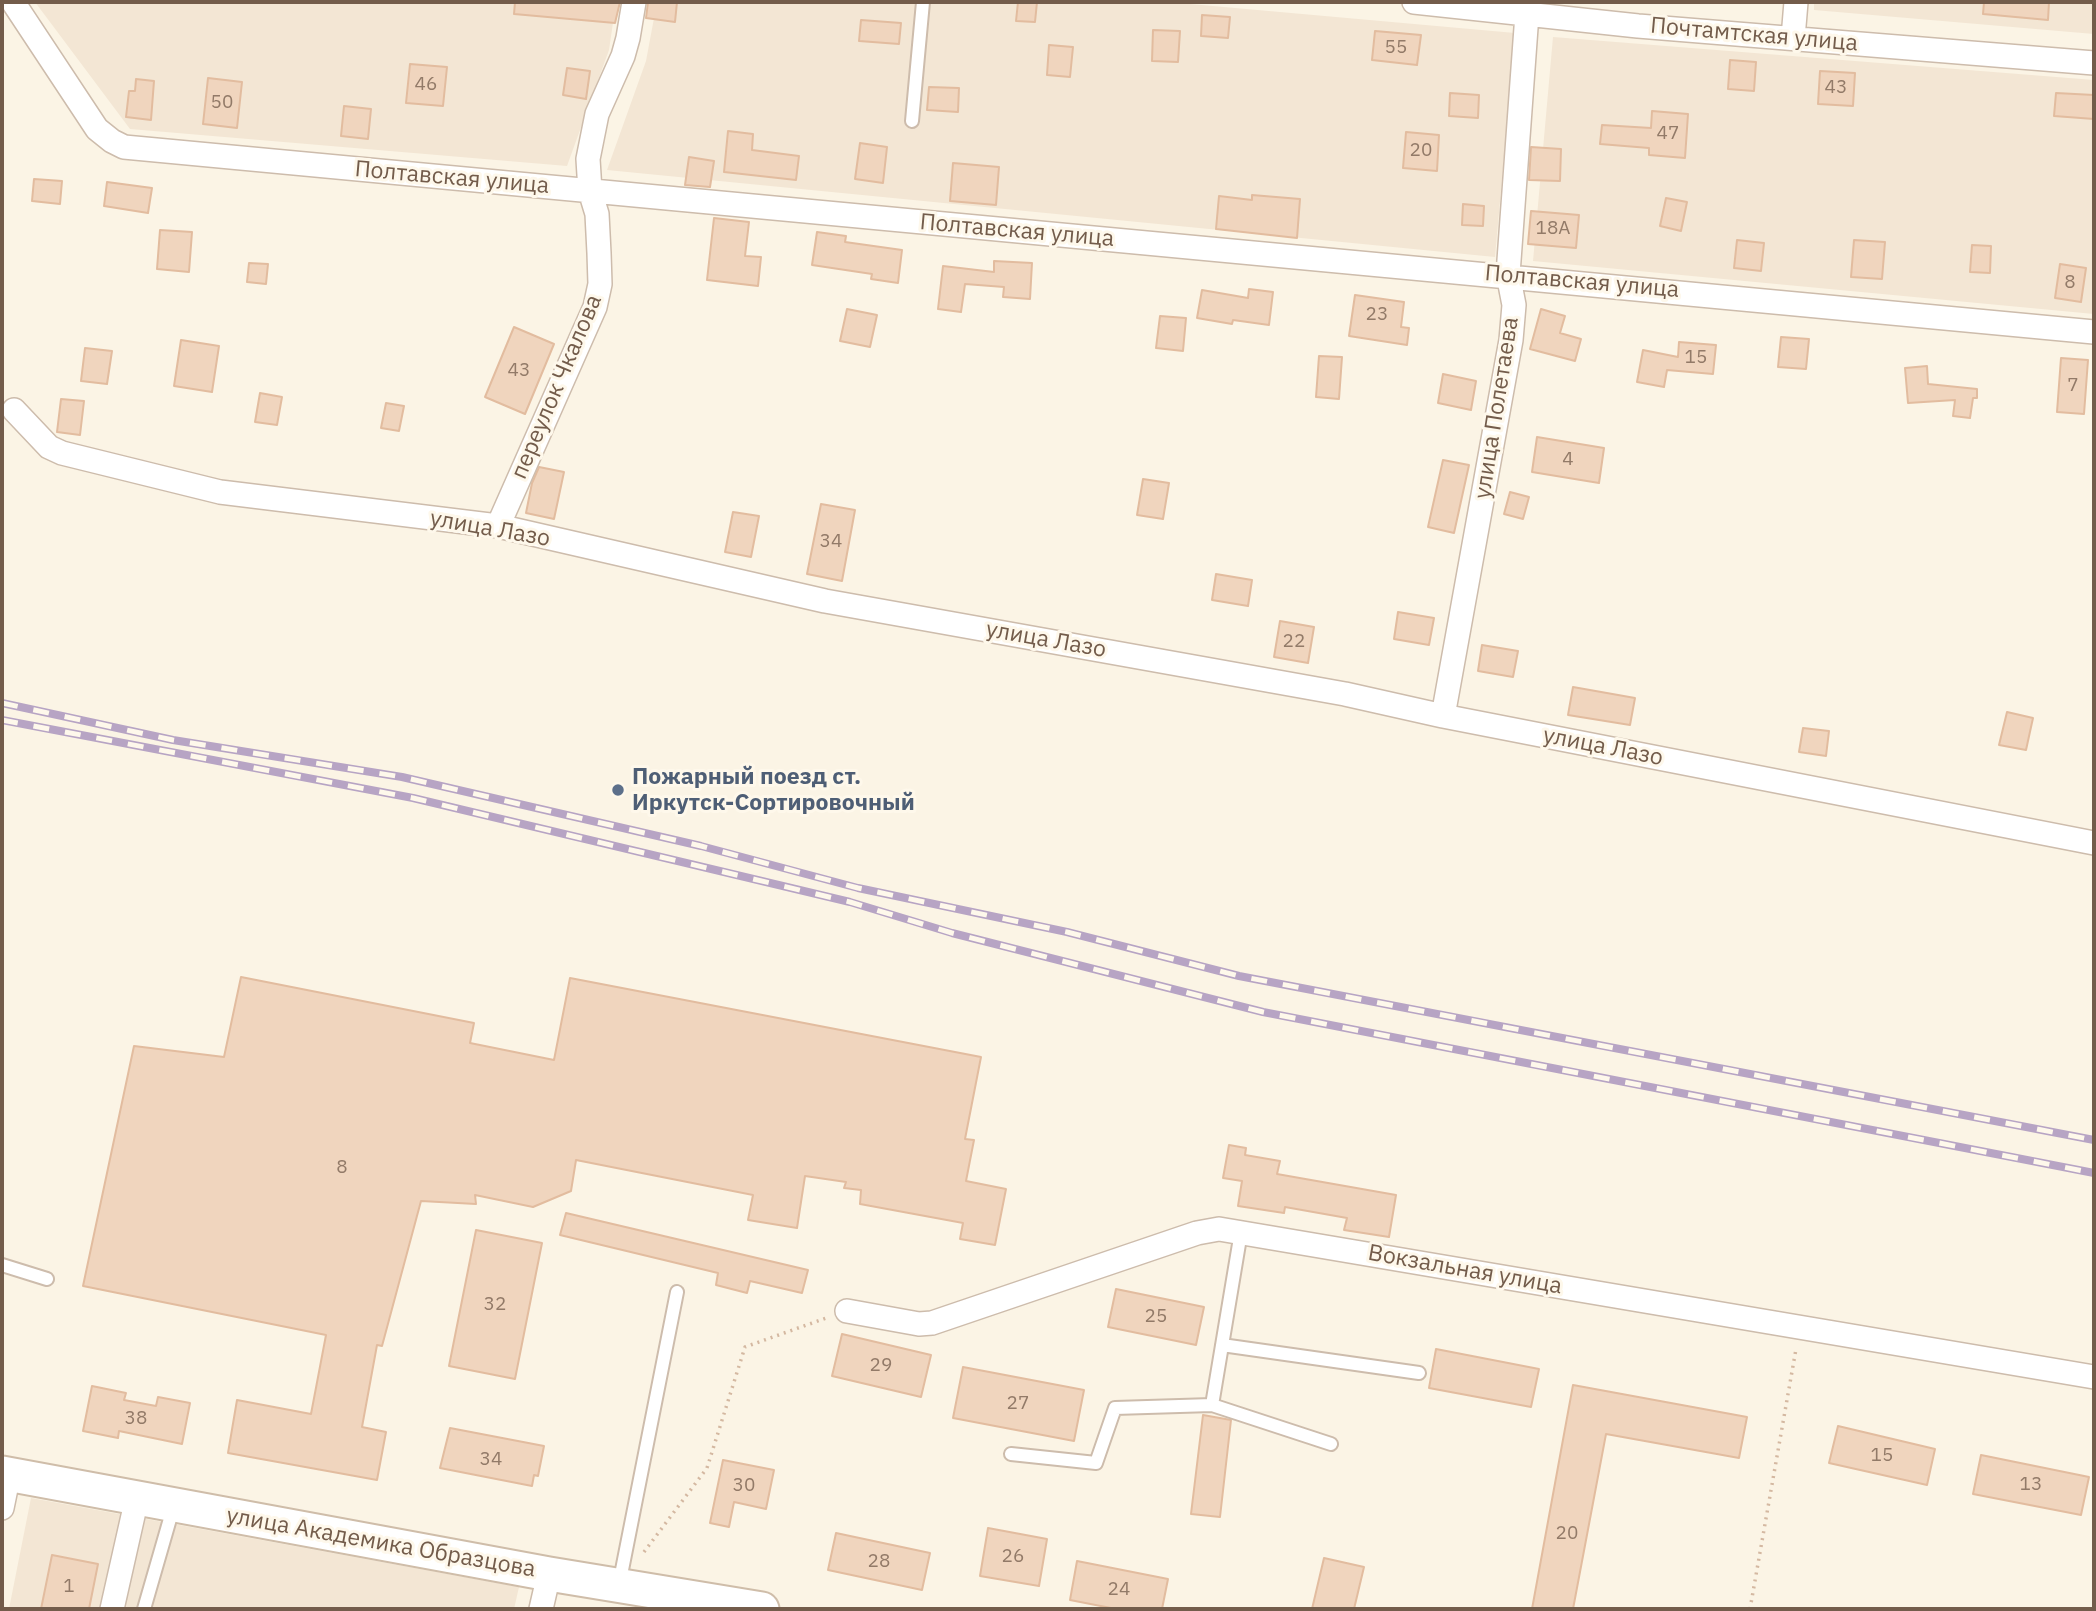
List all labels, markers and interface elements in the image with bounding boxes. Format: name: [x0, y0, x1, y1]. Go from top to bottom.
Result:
street label: Почтамтская улица: [1649, 12, 1859, 58]
house number: 55: [1385, 37, 1407, 59]
house number: 46: [415, 74, 437, 96]
house number: 43: [1825, 77, 1847, 99]
house number: 50: [211, 92, 233, 114]
house number: 47: [1657, 123, 1679, 145]
house number: 20: [1410, 140, 1432, 162]
street label: Полтавская улица: [354, 156, 550, 200]
street label: Полтавская улица: [919, 209, 1115, 253]
house number: 18А: [1536, 218, 1570, 240]
street label: Полтавская улица: [1484, 260, 1680, 304]
house number: 8: [2064, 272, 2076, 294]
street label: переулок Чкалова: [506, 291, 608, 483]
house number: 23: [1366, 304, 1388, 326]
street label: улица Полетаева: [1469, 315, 1525, 501]
house number: 15: [1685, 347, 1707, 369]
house number: 43: [508, 360, 530, 382]
house number: 7: [2067, 375, 2079, 397]
house number: 4: [1562, 449, 1574, 471]
street label: улица Лазо: [428, 505, 552, 553]
house number: 34: [820, 531, 842, 553]
street label: улица Лазо: [984, 616, 1108, 664]
house number: 22: [1283, 631, 1305, 653]
street label: улица Лазо: [1541, 722, 1665, 772]
place label: Пожарный поезд ст. Иркутск-Сортировочный: [632, 763, 915, 817]
marker: Пожарный поезд ст. Иркутск-Сортировочный: [610, 782, 626, 798]
house number: 8: [336, 1157, 348, 1179]
street label: Вокзальная улица: [1366, 1239, 1564, 1301]
house number: 32: [484, 1294, 506, 1316]
house number: 25: [1145, 1306, 1167, 1328]
house number: 29: [870, 1355, 892, 1377]
house number: 27: [1007, 1393, 1029, 1415]
house number: 38: [125, 1408, 147, 1430]
house number: 15: [1871, 1445, 1893, 1467]
house number: 34: [480, 1449, 502, 1471]
house number: 13: [2020, 1474, 2042, 1496]
house number: 30: [733, 1475, 755, 1497]
street label: улица Академика Образцова: [224, 1502, 538, 1584]
house number: 20: [1556, 1523, 1578, 1545]
house number: 26: [1002, 1546, 1024, 1568]
house number: 28: [868, 1551, 890, 1573]
house number: 1: [63, 1576, 75, 1598]
house number: 24: [1108, 1579, 1130, 1601]

